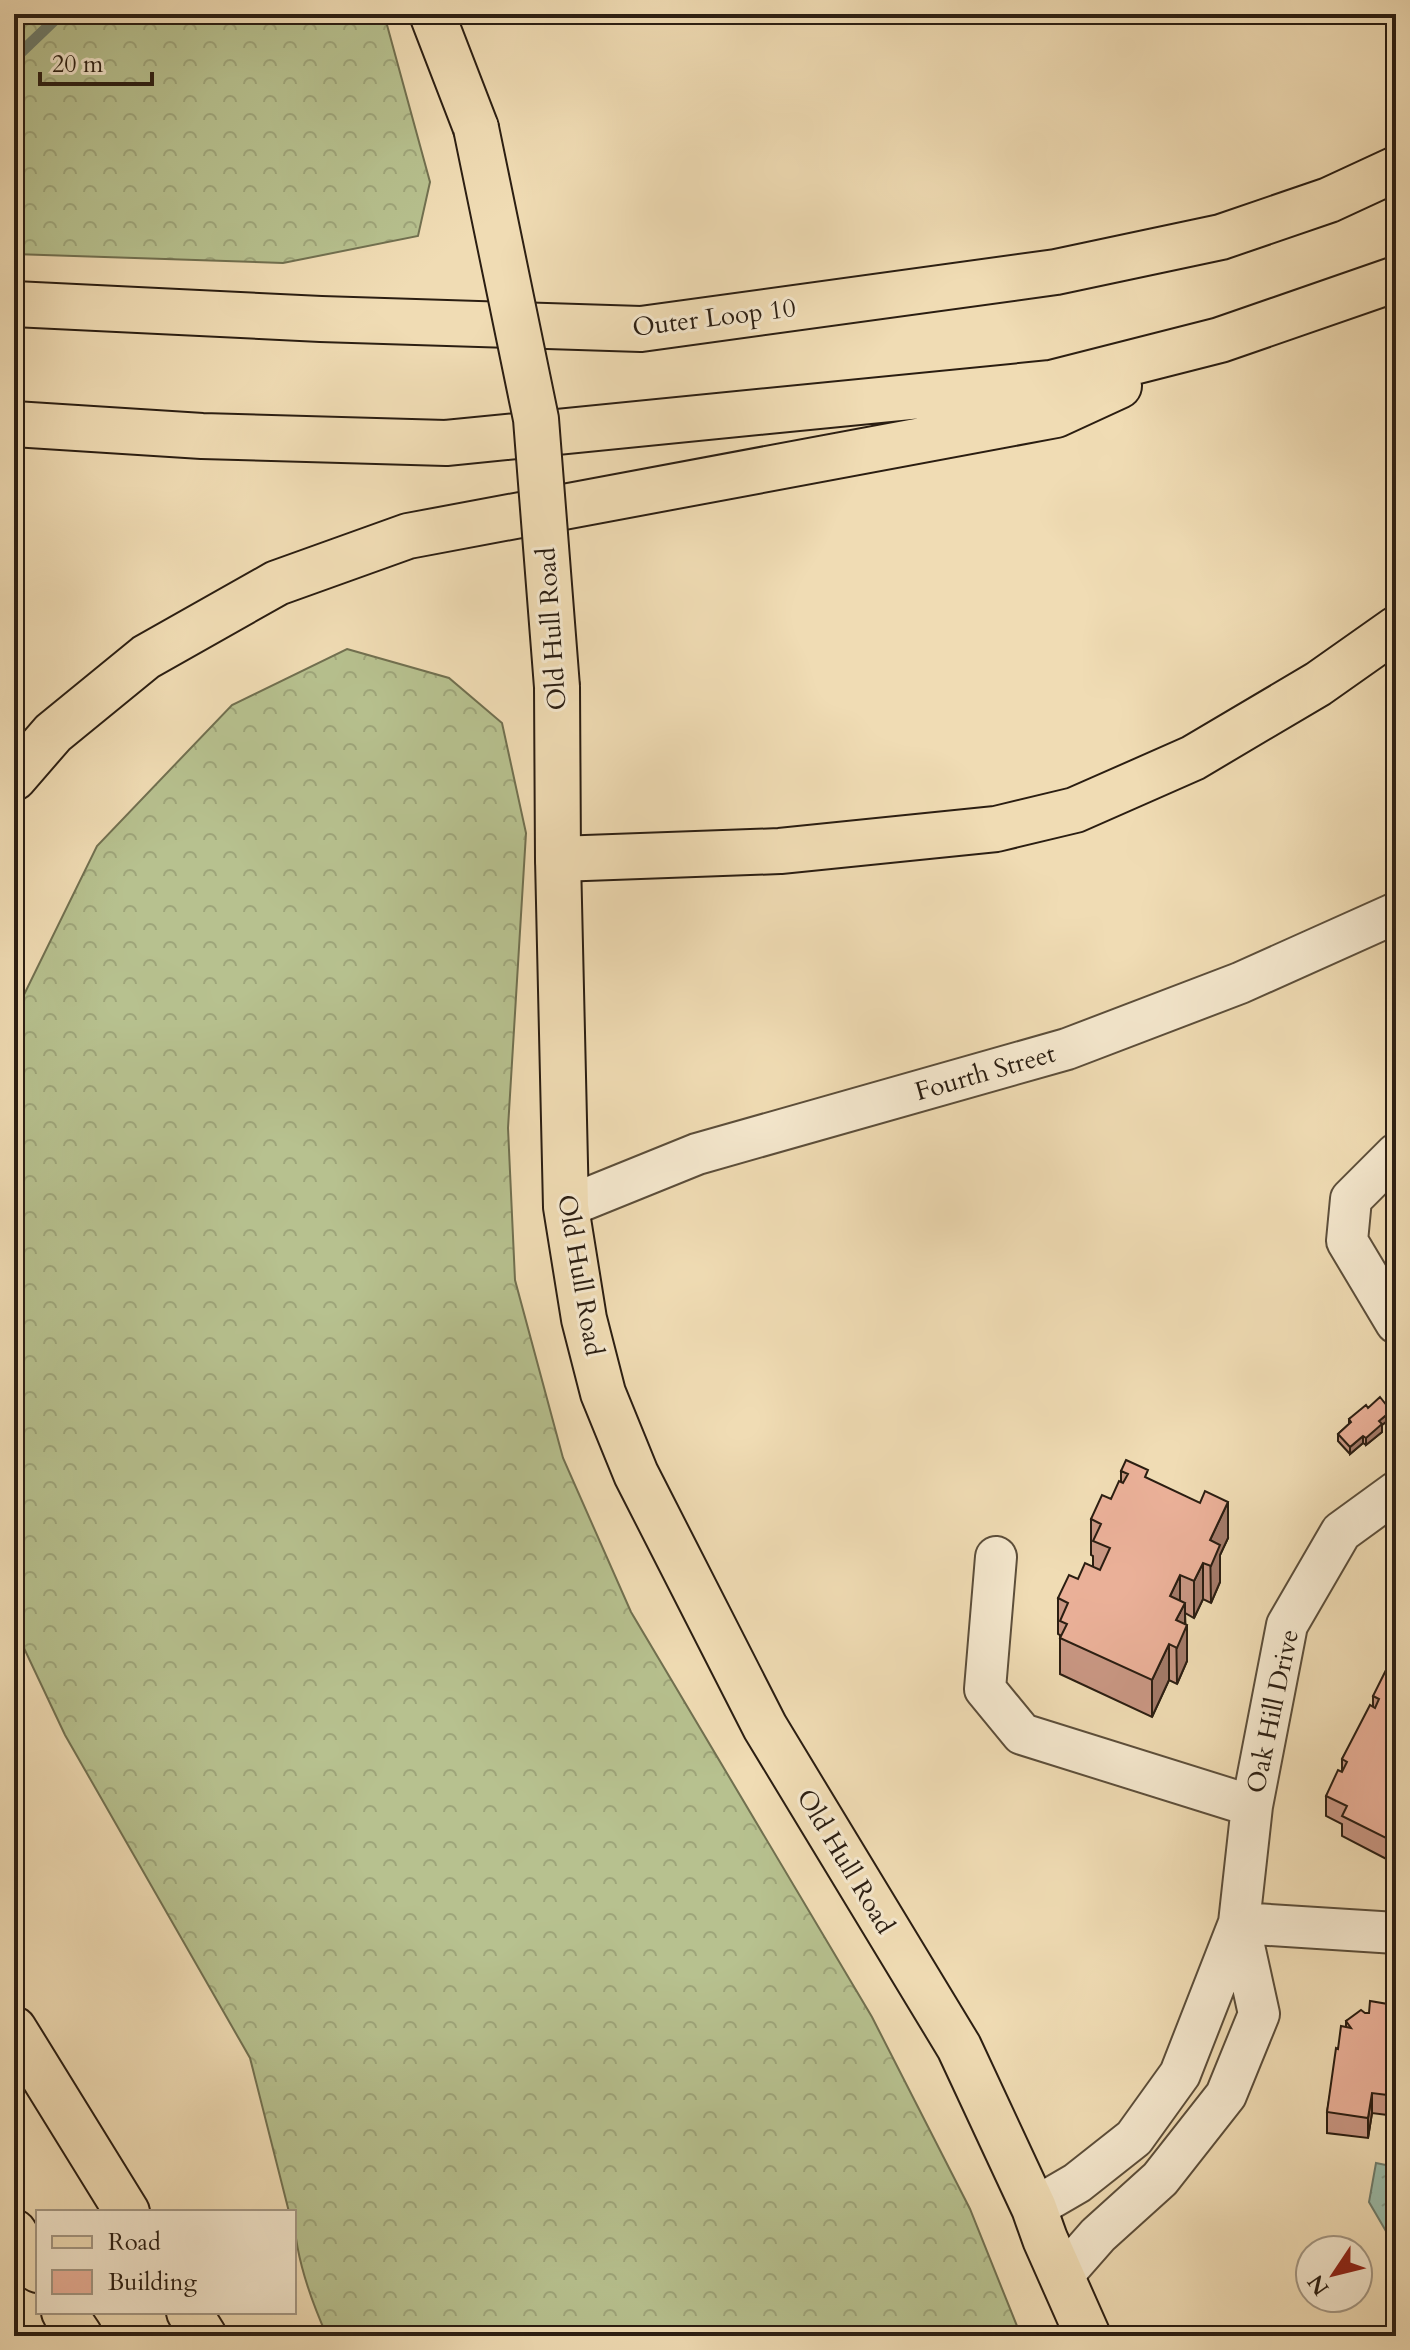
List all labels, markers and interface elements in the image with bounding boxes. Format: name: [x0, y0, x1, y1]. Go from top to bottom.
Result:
scale bar: [40, 36, 152, 86]
text: 20 m: [52, 48, 104, 81]
street label: Outer Loop 10: [630, 290, 798, 345]
street label: Old Hull Road: [528, 546, 575, 712]
street label: Fourth Street: [911, 1036, 1059, 1109]
street label: Old Hull Road: [549, 1192, 612, 1359]
street label: Oak Hill Drive: [1238, 1626, 1307, 1796]
street label: Old Hull Road: [789, 1782, 903, 1940]
legend: [36, 2210, 296, 2314]
text: Road: [108, 2226, 161, 2259]
north arrow: [1294, 2234, 1374, 2314]
text: Building: [108, 2266, 198, 2299]
text: N: [1301, 2268, 1336, 2301]

